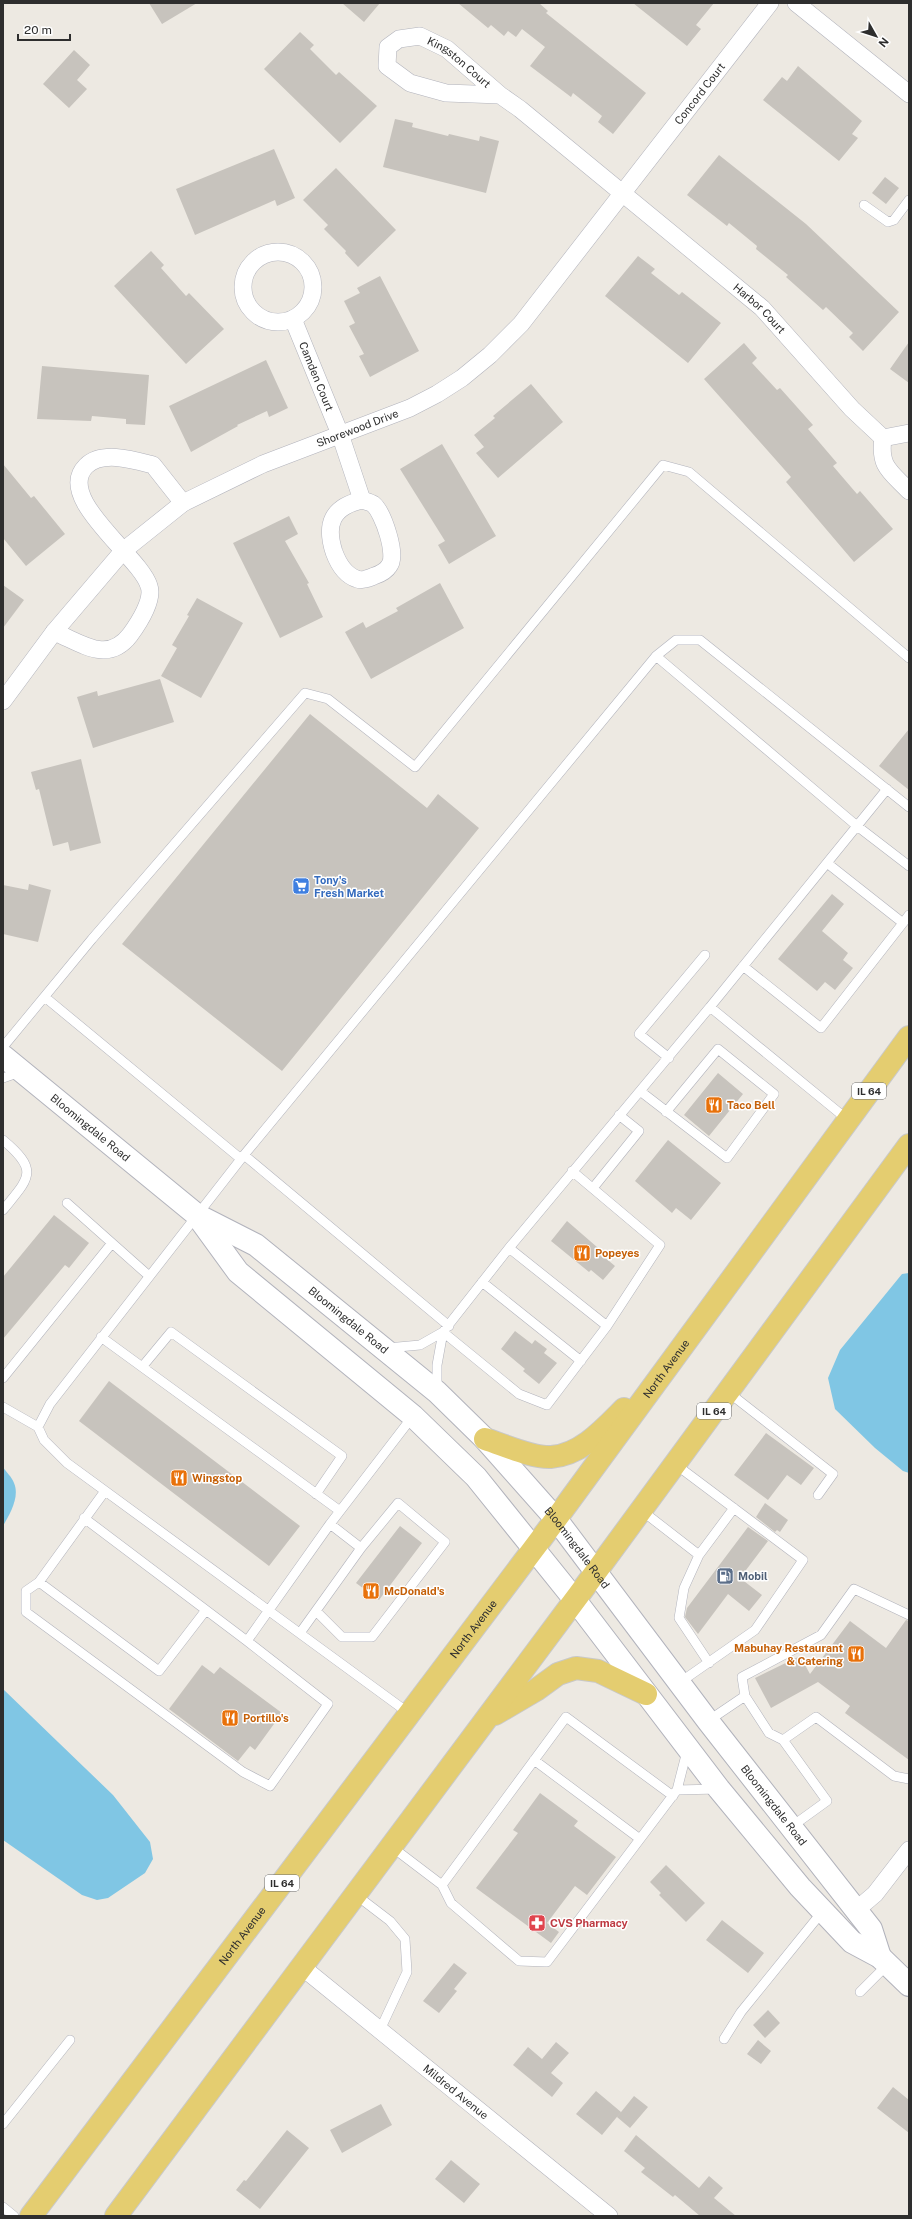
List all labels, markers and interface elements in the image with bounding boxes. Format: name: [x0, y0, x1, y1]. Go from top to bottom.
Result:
scale bar: [18, 16, 70, 42]
north arrow: [856, 16, 896, 56]
text: 20 m: [24, 23, 52, 37]
street label: Kingston Court: [425, 34, 493, 90]
text: N: [876, 35, 891, 49]
street label: Concord Court: [672, 61, 727, 127]
street label: Harbor Court: [731, 281, 788, 336]
street label: Camden Court: [297, 340, 336, 413]
street label: Shorewood Drive: [315, 407, 400, 449]
place label: Tony's Fresh Market: [314, 874, 384, 899]
supermarket icon: Tony's Fresh Market: [291, 876, 311, 896]
road number: IL 64: [852, 1083, 886, 1099]
street label: Bloomingdale Road: [48, 1092, 132, 1164]
restaurant icon: Taco Bell: [704, 1095, 724, 1115]
place label: Taco Bell: [727, 1099, 776, 1111]
restaurant icon: Popeyes: [572, 1243, 592, 1263]
place label: Popeyes: [595, 1247, 640, 1259]
street label: Bloomingdale Road: [306, 1284, 391, 1356]
street label: North Avenue: [641, 1337, 692, 1400]
road number: IL 64: [697, 1403, 731, 1419]
restaurant icon: Wingstop: [169, 1468, 189, 1488]
place label: Wingstop: [192, 1472, 242, 1484]
street label: Bloomingdale Road: [542, 1505, 612, 1591]
fuel station icon: Mobil: [715, 1566, 735, 1586]
place label: Mobil: [738, 1570, 768, 1582]
restaurant icon: McDonald's: [361, 1581, 381, 1601]
place label: McDonald's: [384, 1585, 445, 1597]
street label: North Avenue: [447, 1597, 499, 1660]
place label: Mabuhay Restaurant & Catering: [734, 1642, 843, 1667]
restaurant icon: Mabuhay Restaurant & Catering: [846, 1644, 866, 1664]
restaurant icon: Portillo's: [220, 1708, 240, 1728]
place label: Portillo's: [243, 1712, 289, 1724]
street label: Bloomingdale Road: [739, 1762, 809, 1848]
road number: IL 64: [265, 1875, 299, 1891]
street label: North Avenue: [216, 1904, 268, 1967]
pharmacy icon: CVS Pharmacy: [527, 1913, 547, 1933]
place label: CVS Pharmacy: [550, 1917, 629, 1929]
street label: Mildred Avenue: [421, 2062, 491, 2122]

